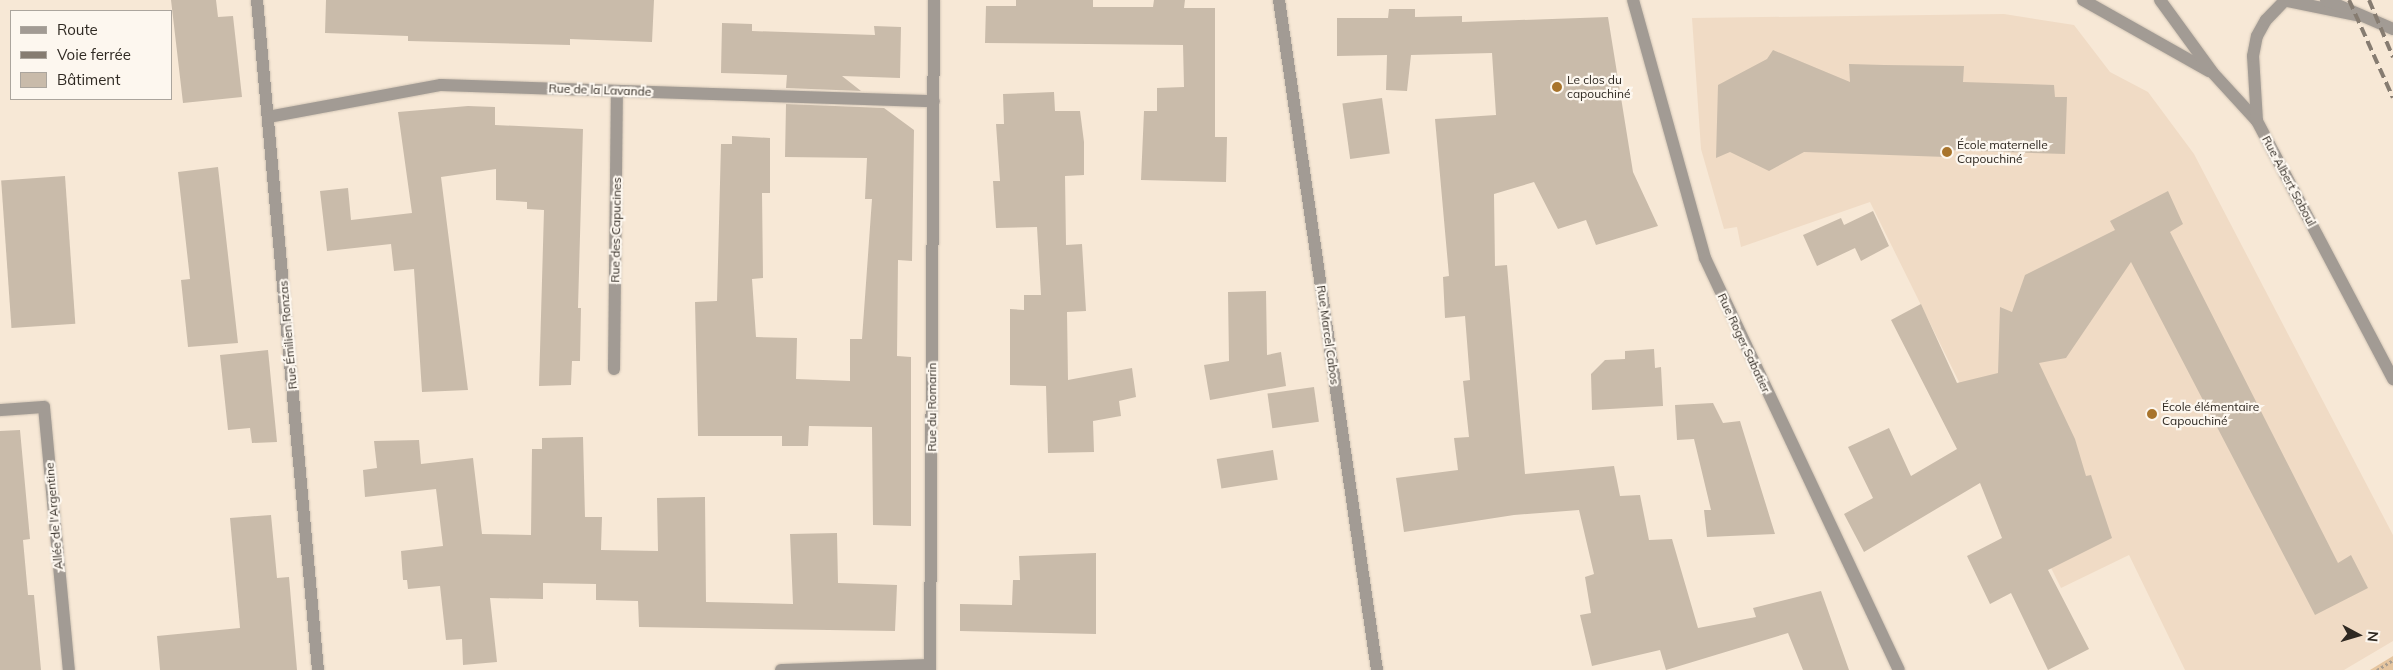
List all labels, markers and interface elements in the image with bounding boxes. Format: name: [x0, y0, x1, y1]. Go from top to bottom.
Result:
legend: [10, 10, 172, 100]
text: Route: [57, 20, 98, 39]
text: Voie ferrée: [57, 45, 131, 64]
text: Bâtiment: [57, 70, 120, 89]
place label: Le clos du capouchiné: [1567, 73, 1630, 101]
street label: Rue de la Lavande: [548, 81, 652, 99]
marker: Le clos du capouchiné: [1551, 81, 1563, 93]
street label: Rue Albert Soboul: [2259, 133, 2319, 229]
place label: École maternelle Capouchiné: [1957, 138, 2048, 166]
marker: École maternelle Capouchiné: [1941, 146, 1953, 158]
street label: Rue des Capucines: [608, 177, 624, 283]
street label: Rue Émilien Ronzas: [276, 280, 300, 390]
street label: Rue Marcel Cabos: [1314, 284, 1342, 386]
street label: Rue Roger Sabatier: [1715, 291, 1773, 395]
street label: Rue du Romarin: [925, 362, 939, 452]
place label: École élémentaire Capouchiné: [2162, 400, 2259, 428]
marker: École élémentaire Capouchiné: [2146, 408, 2158, 420]
street label: Allée de l'Argentine: [42, 462, 66, 570]
north arrow: [2333, 610, 2383, 660]
text: N: [2363, 630, 2382, 643]

